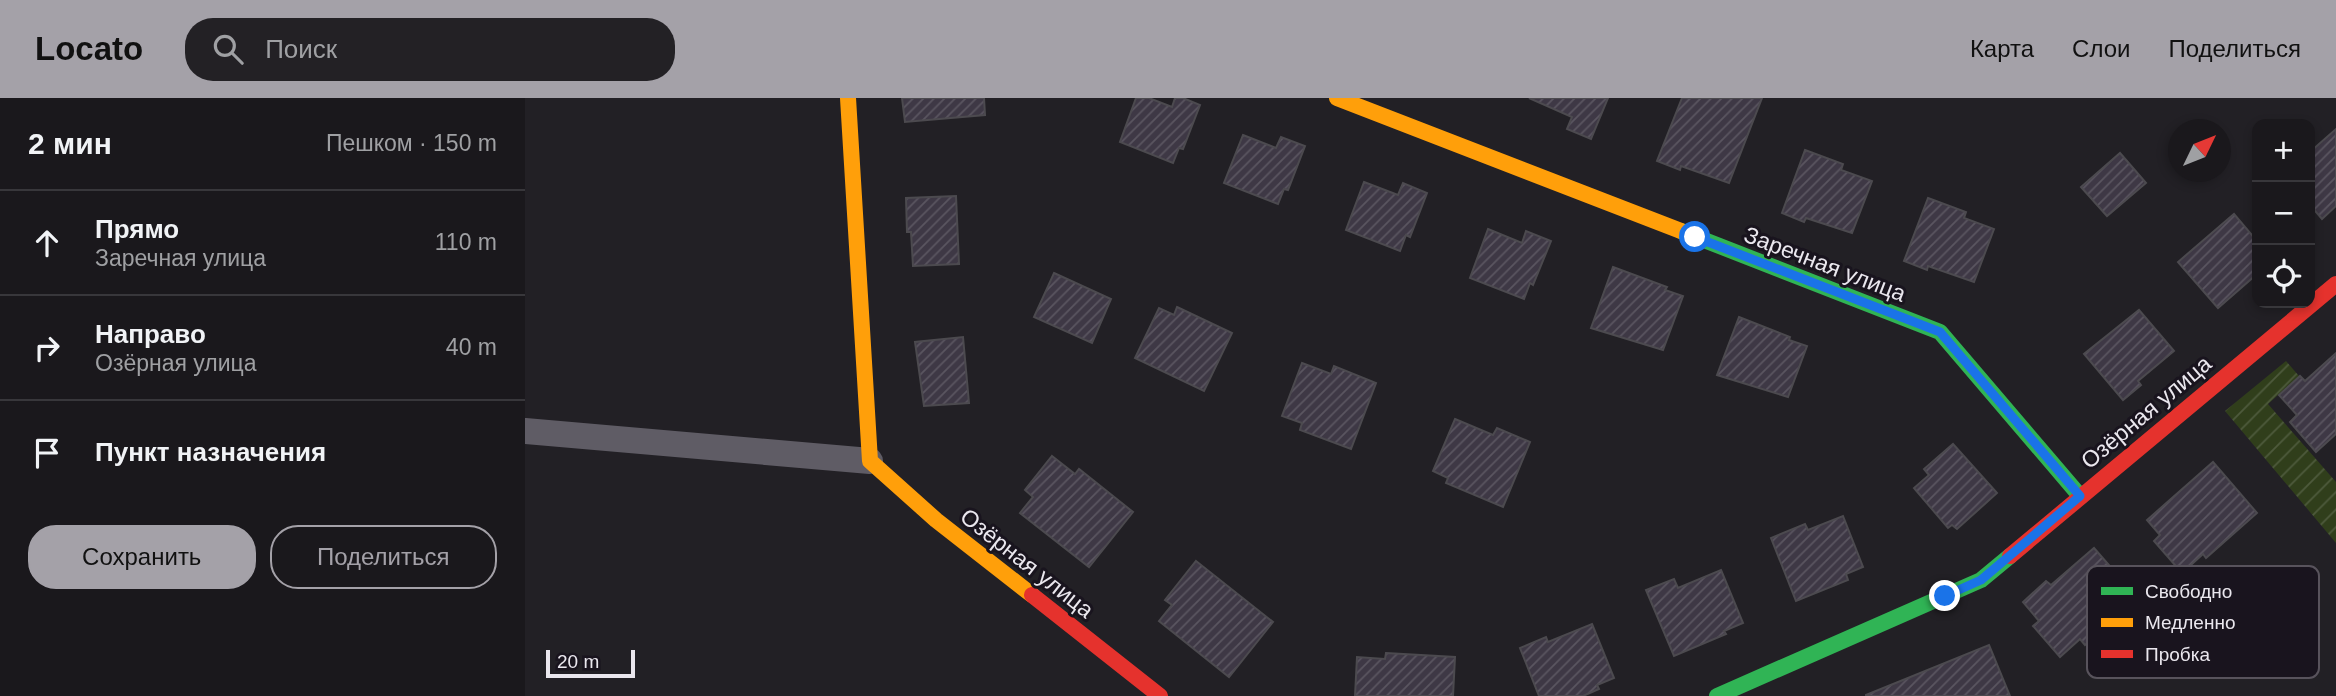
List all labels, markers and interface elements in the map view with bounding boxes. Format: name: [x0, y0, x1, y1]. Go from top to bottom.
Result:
search box: [185, 18, 675, 81]
text: Locato: [35, 30, 143, 67]
icon: search: [209, 30, 247, 68]
text: Поиск: [265, 34, 337, 64]
text: Карта: [1970, 35, 2034, 62]
text: Слои: [2072, 35, 2130, 62]
text: Поделиться: [2168, 35, 2301, 62]
north arrow: [2168, 119, 2231, 182]
map controls: [2252, 119, 2315, 308]
button: +: [2252, 119, 2315, 182]
text: 2 мин: [28, 127, 112, 160]
text: Пешком · 150 m: [326, 130, 497, 156]
button: −: [2252, 182, 2315, 245]
text: Прямо: [95, 214, 179, 244]
route start: [1679, 221, 1710, 252]
street label: Заречная улица: [1740, 221, 1910, 307]
icon: ahead: [28, 224, 66, 262]
text: 110 m: [435, 229, 497, 255]
text: Заречная улица: [95, 245, 266, 271]
button: locate: [2252, 245, 2315, 308]
text: Направо: [95, 319, 206, 349]
icon: right: [28, 329, 66, 367]
text: 40 m: [446, 334, 497, 360]
text: Озёрная улица: [95, 350, 257, 376]
street label: Озёрная улица: [2076, 350, 2216, 474]
icon: arrive: [28, 434, 66, 472]
text: Пункт назначения: [95, 437, 326, 467]
street label: Озёрная улица: [955, 503, 1099, 623]
button: Сохранить: [28, 525, 256, 589]
button: Поделиться: [270, 525, 497, 589]
legend: [2087, 566, 2319, 678]
route end: [1929, 580, 1960, 611]
text: Свободно: [2145, 581, 2232, 602]
text: Медленно: [2145, 612, 2235, 633]
text: Пробка: [2145, 644, 2210, 665]
scale bar: [546, 647, 635, 679]
text: 20 m: [557, 651, 599, 672]

